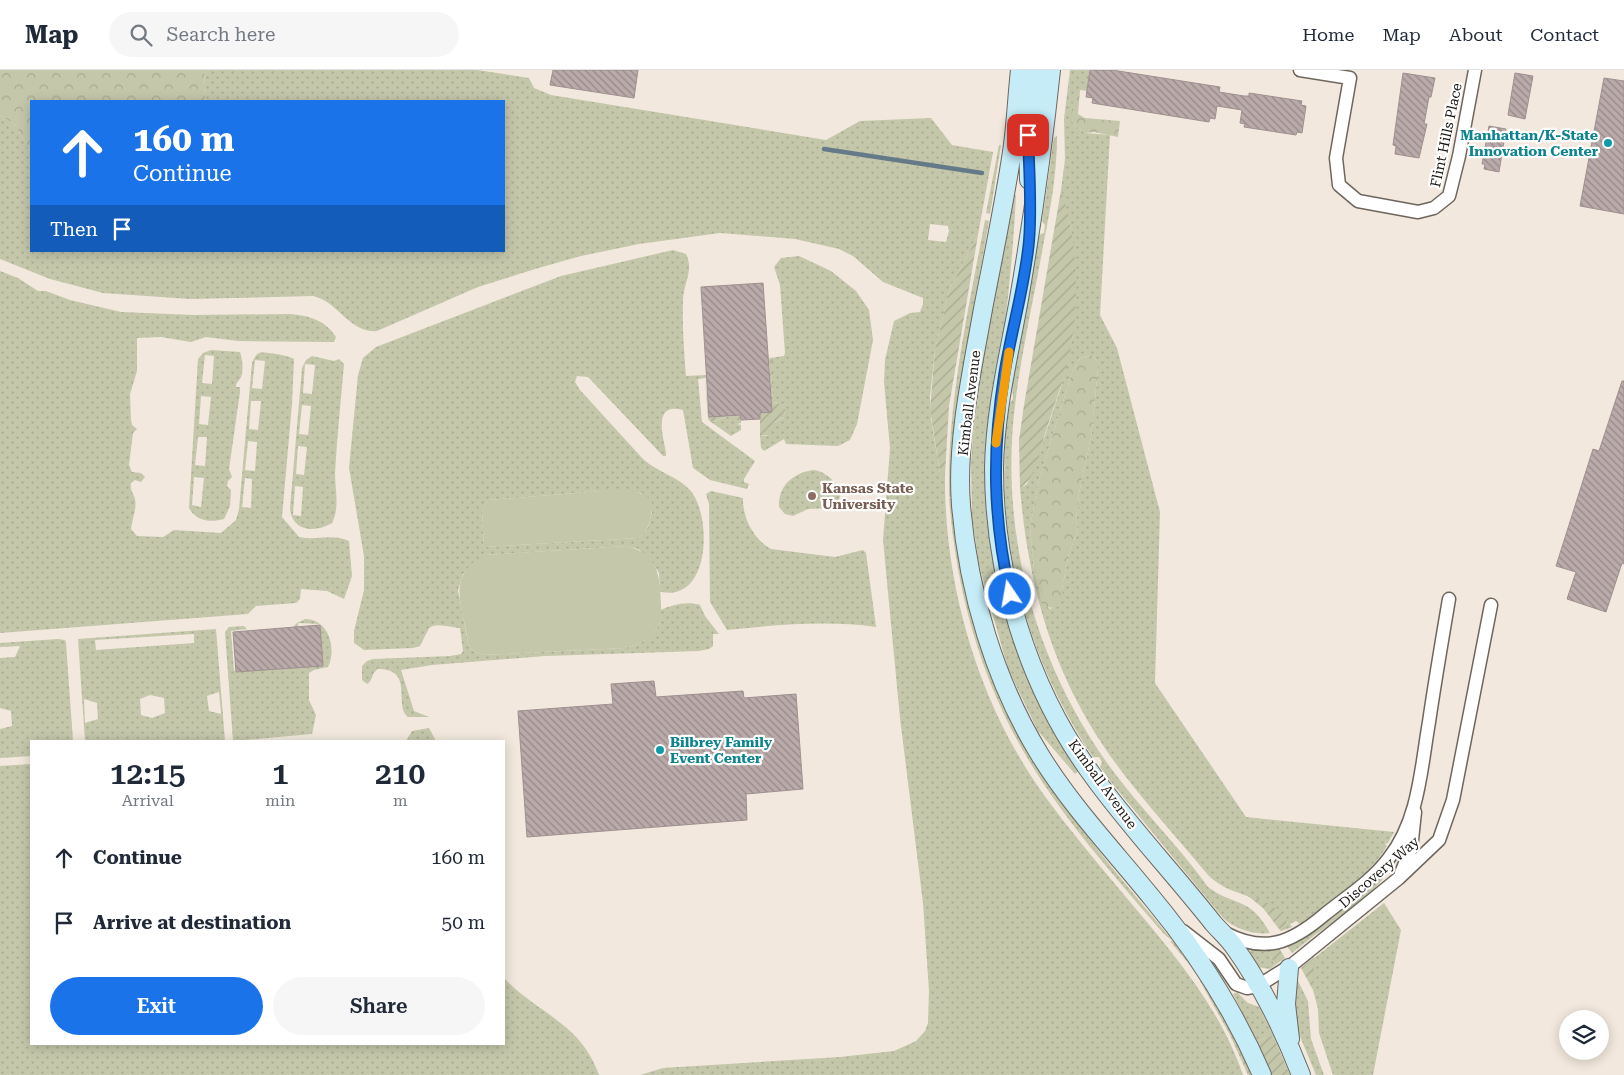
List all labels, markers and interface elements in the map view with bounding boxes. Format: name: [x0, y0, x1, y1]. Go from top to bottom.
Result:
search box: [109, 12, 459, 57]
text: Map: [25, 21, 79, 49]
icon: search: [127, 21, 155, 49]
text: Search here: [167, 23, 275, 46]
text: Home: [1302, 24, 1354, 45]
text: Map: [1382, 24, 1421, 45]
text: About: [1449, 24, 1502, 45]
text: Contact: [1530, 24, 1599, 45]
street label: Flint Hills Place: [1427, 81, 1465, 189]
pin: [1007, 114, 1049, 156]
text: 160 m: [133, 119, 234, 160]
icon: ahead: [50, 120, 115, 185]
icon: arrive: [1014, 121, 1042, 149]
place label: Manhattan/K-State Innovation Center: [1460, 127, 1599, 159]
marker: Manhattan/K-State Innovation Center: [1602, 137, 1614, 149]
text: Continue: [133, 161, 232, 186]
icon: arrive: [108, 215, 136, 243]
text: Then: [50, 218, 98, 241]
street label: Kimball Avenue: [955, 349, 983, 457]
place label: Kansas State University: [822, 480, 913, 512]
marker: Kansas State University: [806, 490, 818, 502]
position arrow: [983, 567, 1035, 619]
place label: Bilbrey Family Event Center: [670, 734, 773, 766]
street label: Kimball Avenue: [1065, 736, 1141, 832]
marker: Bilbrey Family Event Center: [654, 744, 666, 756]
text: 12:15: [110, 756, 186, 791]
text: 1: [272, 756, 289, 791]
text: 210: [375, 756, 425, 791]
text: Arrival: [122, 791, 174, 810]
text: min: [265, 791, 295, 810]
text: m: [393, 791, 407, 810]
street label: Discovery Way: [1336, 832, 1423, 911]
icon: ahead: [50, 844, 78, 872]
text: Continue: [93, 846, 182, 869]
text: 160 m: [431, 846, 485, 869]
icon: arrive: [50, 909, 78, 937]
text: Arrive at destination: [93, 911, 291, 934]
text: 50 m: [442, 911, 485, 934]
button: Exit: [50, 977, 263, 1035]
button: Share: [273, 977, 485, 1035]
map controls: [1559, 1010, 1609, 1060]
button: layers: [1559, 1010, 1609, 1060]

